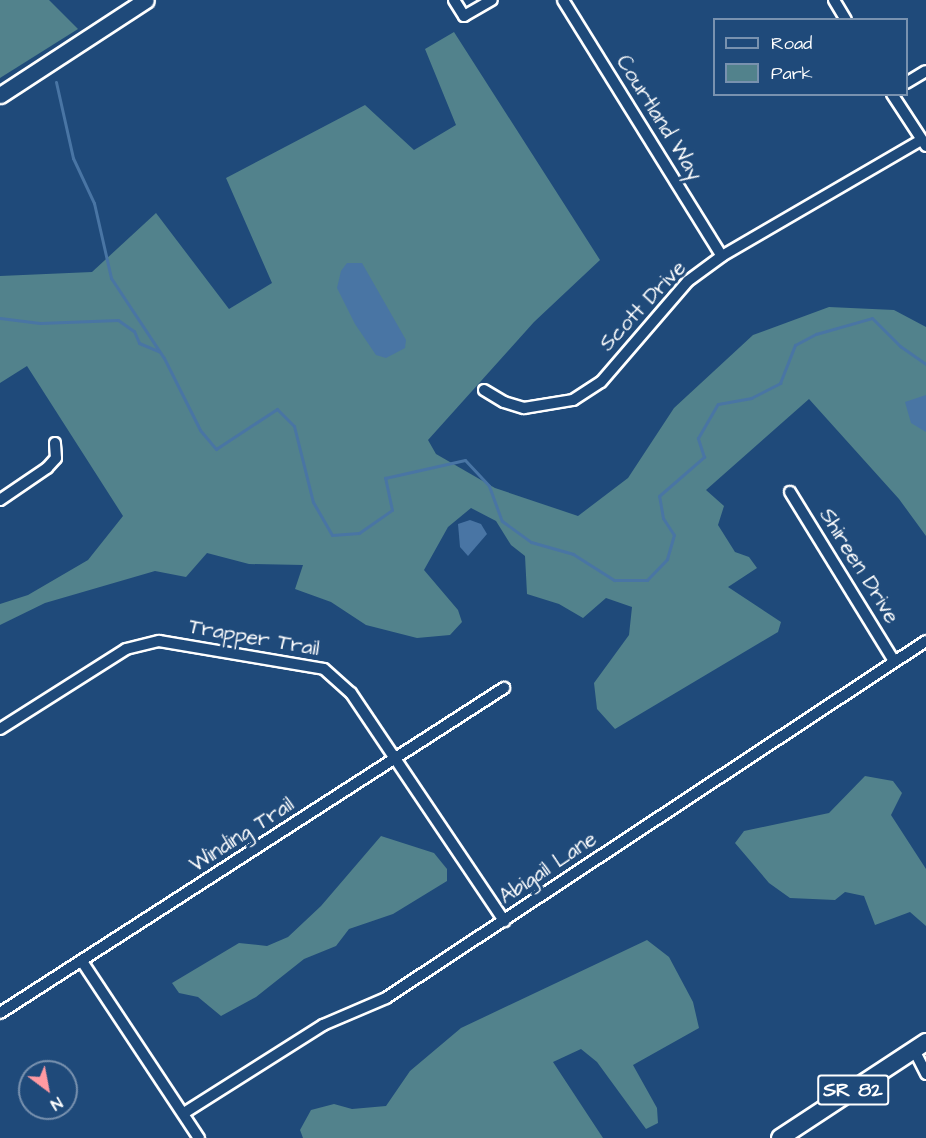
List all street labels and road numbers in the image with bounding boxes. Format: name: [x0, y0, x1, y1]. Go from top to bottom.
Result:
street label: Courtland Way: [610, 51, 708, 185]
street label: Scott Drive: [595, 255, 691, 357]
street label: Shireen Drive: [814, 504, 904, 628]
street label: Trapper Trail: [187, 614, 321, 662]
street label: Winding Trail: [185, 792, 299, 878]
street label: Abigail Lane: [495, 826, 601, 910]
road number: SR 82: [817, 1073, 889, 1107]

